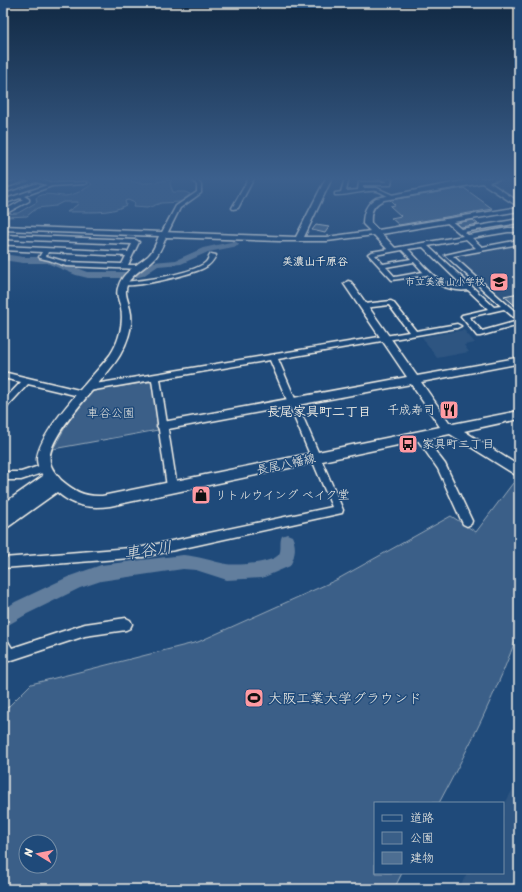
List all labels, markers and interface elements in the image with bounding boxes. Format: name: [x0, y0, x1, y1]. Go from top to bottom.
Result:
district label: 美濃山千原谷: [282, 252, 348, 271]
school or university icon: 市立美濃山小学校: [488, 271, 510, 293]
place label: 市立美濃山小学校: [405, 273, 485, 291]
place label: 千成寿司: [387, 399, 435, 421]
restaurant icon: 千成寿司: [438, 399, 460, 421]
district label: 長尾家具町二丁目: [267, 400, 371, 423]
park label: 車谷公園: [87, 402, 135, 424]
bus stop icon: 家具町二丁目: [397, 433, 419, 455]
place label: 家具町二丁目: [422, 433, 494, 455]
street label: 長尾八幡線: [254, 447, 318, 481]
shop icon: リトルウイング ベイク堂: [190, 484, 212, 506]
place label: リトルウイング ベイク堂: [215, 484, 349, 506]
water label: 車谷川: [122, 532, 174, 568]
place label: 大阪工業大学グラウンド: [268, 686, 422, 711]
sports icon: 大阪工業大学グラウンド: [243, 687, 265, 709]
legend: [374, 802, 504, 874]
text: 道路: [410, 807, 434, 829]
text: 公園: [410, 827, 434, 849]
north arrow: [18, 834, 58, 874]
text: N: [18, 847, 39, 859]
text: 建物: [410, 847, 434, 869]

